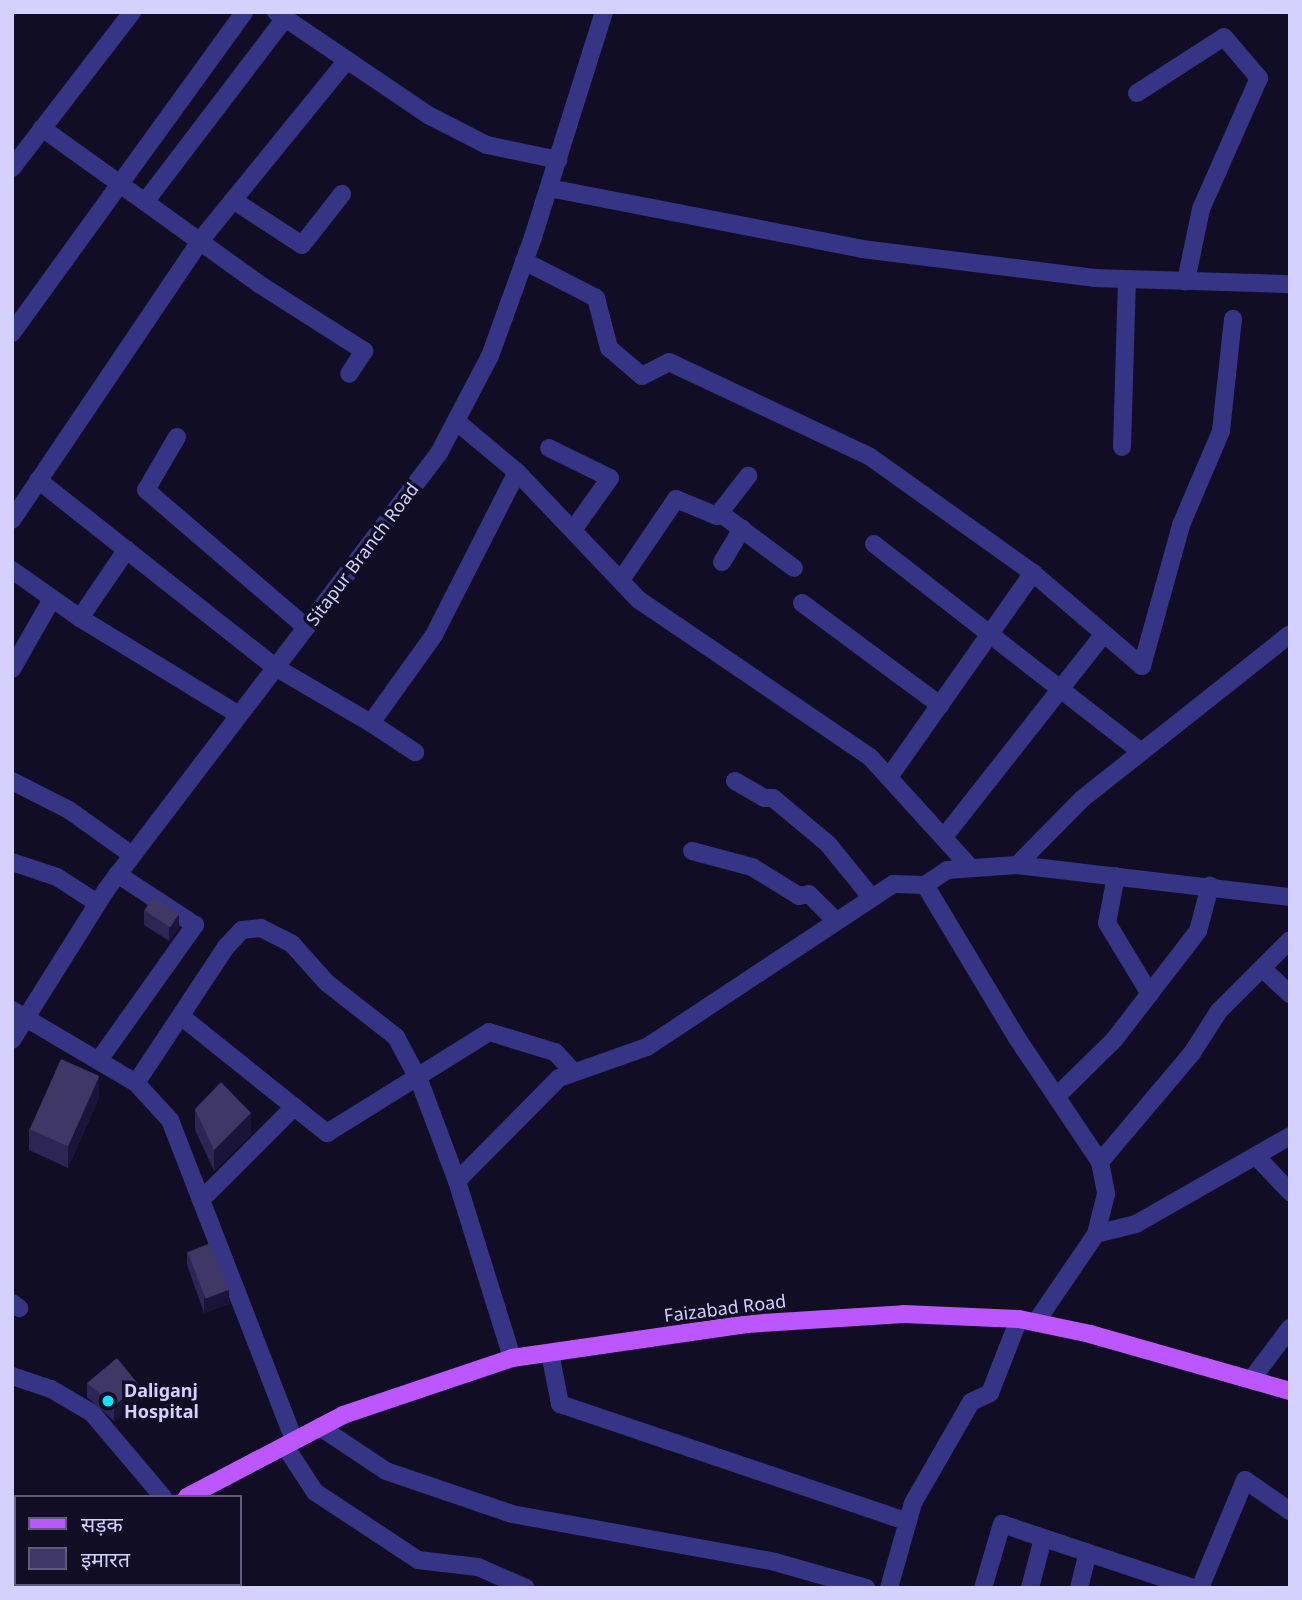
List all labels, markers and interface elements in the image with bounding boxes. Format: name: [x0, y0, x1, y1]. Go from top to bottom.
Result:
street label: Sitapur Branch Road: [301, 478, 423, 630]
street label: Faizabad Road: [663, 1290, 787, 1326]
place label: Daliganj Hospital: [124, 1380, 199, 1422]
marker: Daliganj Hospital: [98, 1391, 118, 1411]
legend: [14, 1495, 242, 1586]
text: सड़क: [81, 1510, 123, 1538]
text: इमारत: [81, 1545, 130, 1573]

